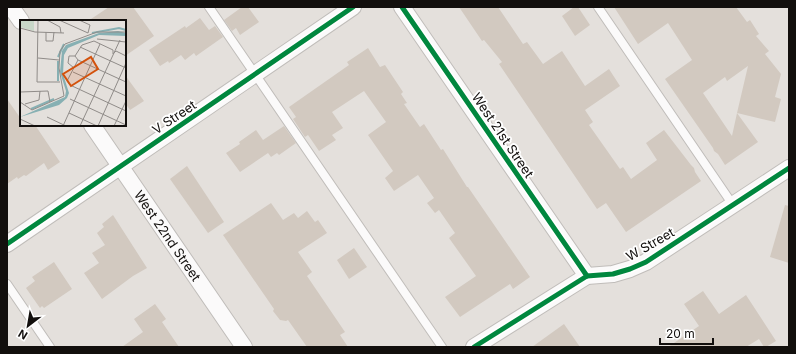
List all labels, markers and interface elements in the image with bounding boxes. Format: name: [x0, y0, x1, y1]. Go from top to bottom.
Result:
inset map: [20, 20, 126, 126]
street label: West 21st Street: [469, 89, 537, 181]
street label: V Street: [149, 97, 199, 137]
street label: West 22nd Street: [131, 187, 204, 284]
street label: W Street: [623, 224, 677, 264]
north arrow: [8, 306, 48, 346]
scale bar: [660, 320, 713, 346]
text: N: [16, 326, 30, 343]
text: 20 m: [666, 326, 695, 341]

